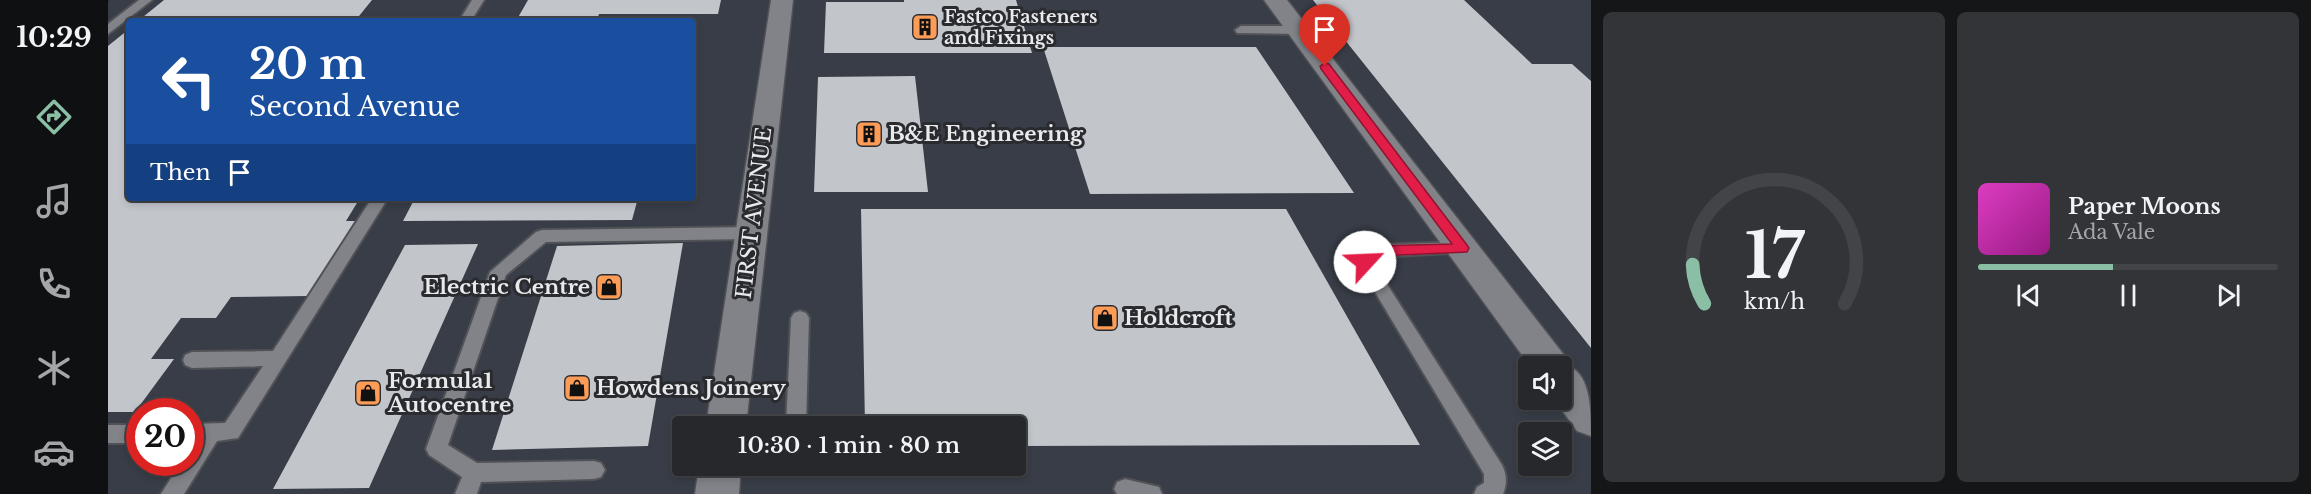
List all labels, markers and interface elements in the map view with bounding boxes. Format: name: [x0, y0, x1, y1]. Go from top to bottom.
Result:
pin: [1299, 4, 1350, 66]
place label: Fastco Fasteners and Fixings: [944, 6, 1097, 49]
building icon: Fastco Fasteners and Fixings: [910, 12, 940, 42]
icon: arrive: [1308, 13, 1341, 46]
text: 10:29: [16, 21, 92, 54]
text: 20 m: [249, 38, 366, 90]
icon: left: [150, 42, 228, 120]
text: Second Avenue: [249, 90, 460, 123]
icon: directions: [33, 96, 75, 138]
building icon: B&E Engineering: [854, 119, 884, 149]
place label: B&E Engineering: [888, 121, 1084, 147]
street label: FIRST AVENUE: [731, 126, 777, 300]
icon: arrive: [223, 156, 256, 189]
text: Then: [150, 159, 211, 186]
icon: music: [33, 180, 75, 222]
text: Paper Moons: [2068, 193, 2221, 220]
text: 17: [1744, 217, 1804, 295]
text: Ada Vale: [2068, 220, 2155, 244]
position arrow: [1333, 230, 1397, 294]
icon: phone: [33, 263, 75, 305]
shop icon: Electric Centre: [594, 272, 624, 302]
place label: Electric Centre: [423, 274, 590, 300]
icon: previous: [2012, 279, 2045, 312]
icon: pause: [2112, 279, 2145, 312]
icon: next: [2212, 279, 2245, 312]
text: km/h: [1744, 288, 1805, 315]
shop icon: Holdcroft: [1090, 303, 1120, 333]
place label: Holdcroft: [1124, 305, 1233, 331]
icon: climate: [33, 347, 75, 389]
map controls: [1518, 356, 1572, 476]
button: sound: [1518, 356, 1572, 410]
place label: Formula1 Autocentre: [387, 368, 511, 418]
shop icon: Howdens Joinery: [562, 373, 592, 403]
place label: Howdens Joinery: [596, 375, 786, 401]
shop icon: Formula1 Autocentre: [353, 378, 383, 408]
speed limit sign: 20: [126, 398, 204, 476]
button: layers: [1518, 422, 1572, 476]
icon: car: [33, 431, 75, 473]
text: 10:30 · 1 min · 80 m: [738, 432, 960, 459]

